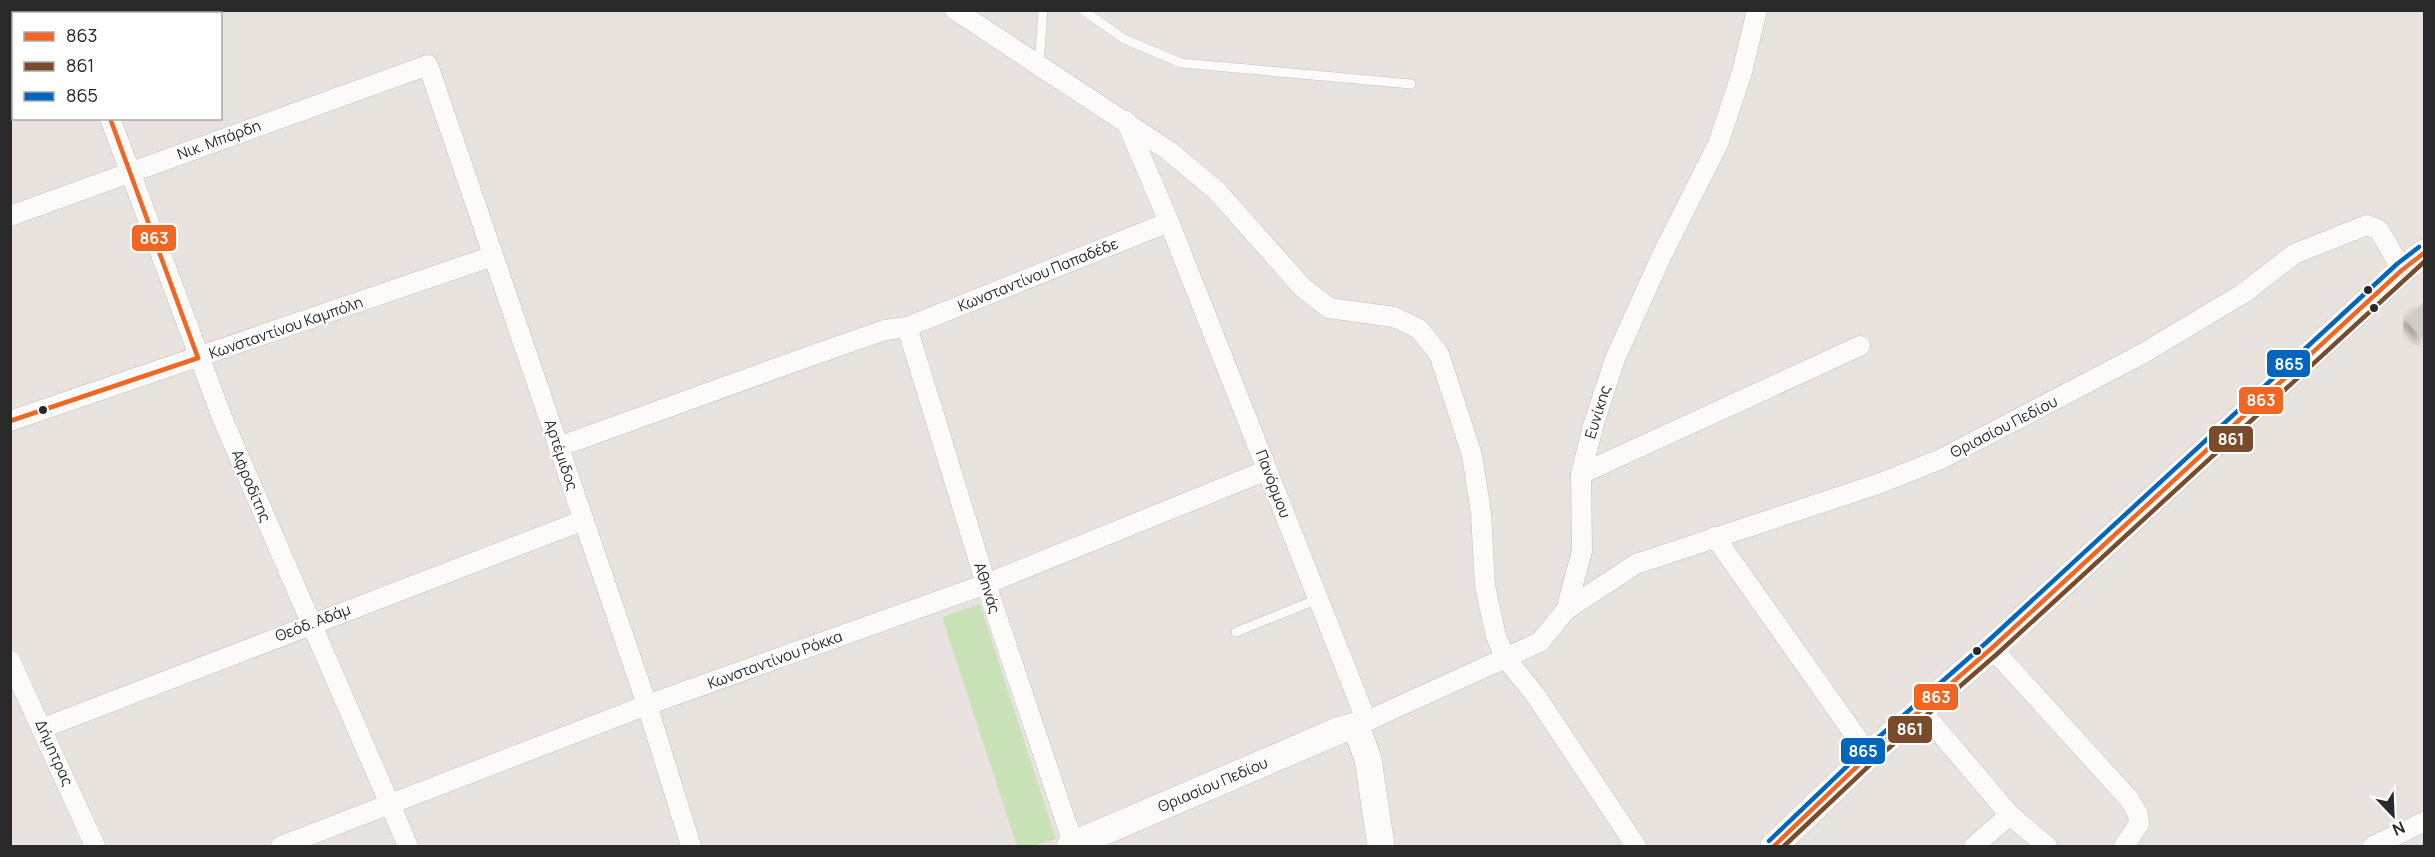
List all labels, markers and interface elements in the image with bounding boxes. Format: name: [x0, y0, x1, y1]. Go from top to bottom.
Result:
legend: [12, 12, 222, 120]
text: 863: [66, 23, 98, 47]
text: 861: [66, 53, 94, 77]
text: 865: [66, 83, 98, 107]
street label: Νικ. Μπάρδη: [174, 115, 264, 164]
line badge: 863: [131, 224, 177, 252]
text: 863: [139, 227, 169, 249]
street label: Κωνσταντίνου Παπαδέδε: [955, 233, 1121, 316]
unlabelled marker: [2362, 284, 2374, 296]
street label: Κωνσταντίνου Καμπόλη: [206, 291, 366, 364]
unlabelled marker: [2368, 302, 2380, 314]
line badge: 865: [2266, 349, 2311, 378]
text: 865: [2274, 353, 2304, 375]
street label: Ευνίκης: [1579, 383, 1616, 441]
line badge: 863: [2238, 386, 2284, 415]
text: 863: [2246, 389, 2276, 411]
street label: Θριασίου Πεδίου: [1947, 390, 2061, 463]
unlabelled marker: [37, 404, 49, 416]
street label: Αρτέμιδος: [540, 417, 583, 493]
line badge: 861: [2208, 425, 2254, 453]
text: 861: [2218, 428, 2244, 450]
street label: Αφροδίτης: [227, 446, 276, 525]
street label: Πανόρμου: [1251, 447, 1296, 521]
street label: Αθηνάς: [969, 560, 1006, 616]
street label: Θεόδ. Αδάμ: [272, 599, 354, 647]
street label: Κωνσταντίνου Ρόκκα: [704, 625, 845, 694]
unlabelled marker: [1971, 645, 1983, 657]
line badge: 863: [1913, 683, 1959, 711]
text: 863: [1921, 686, 1951, 708]
line badge: 861: [1887, 715, 1933, 744]
street label: Δήμητρας: [31, 716, 78, 789]
text: 861: [1897, 718, 1923, 740]
line badge: 865: [1840, 737, 1886, 765]
text: 865: [1848, 740, 1878, 762]
street label: Θριασίου Πεδίου: [1155, 752, 1271, 817]
north arrow: [2363, 785, 2423, 845]
text: N: [2389, 816, 2408, 841]

